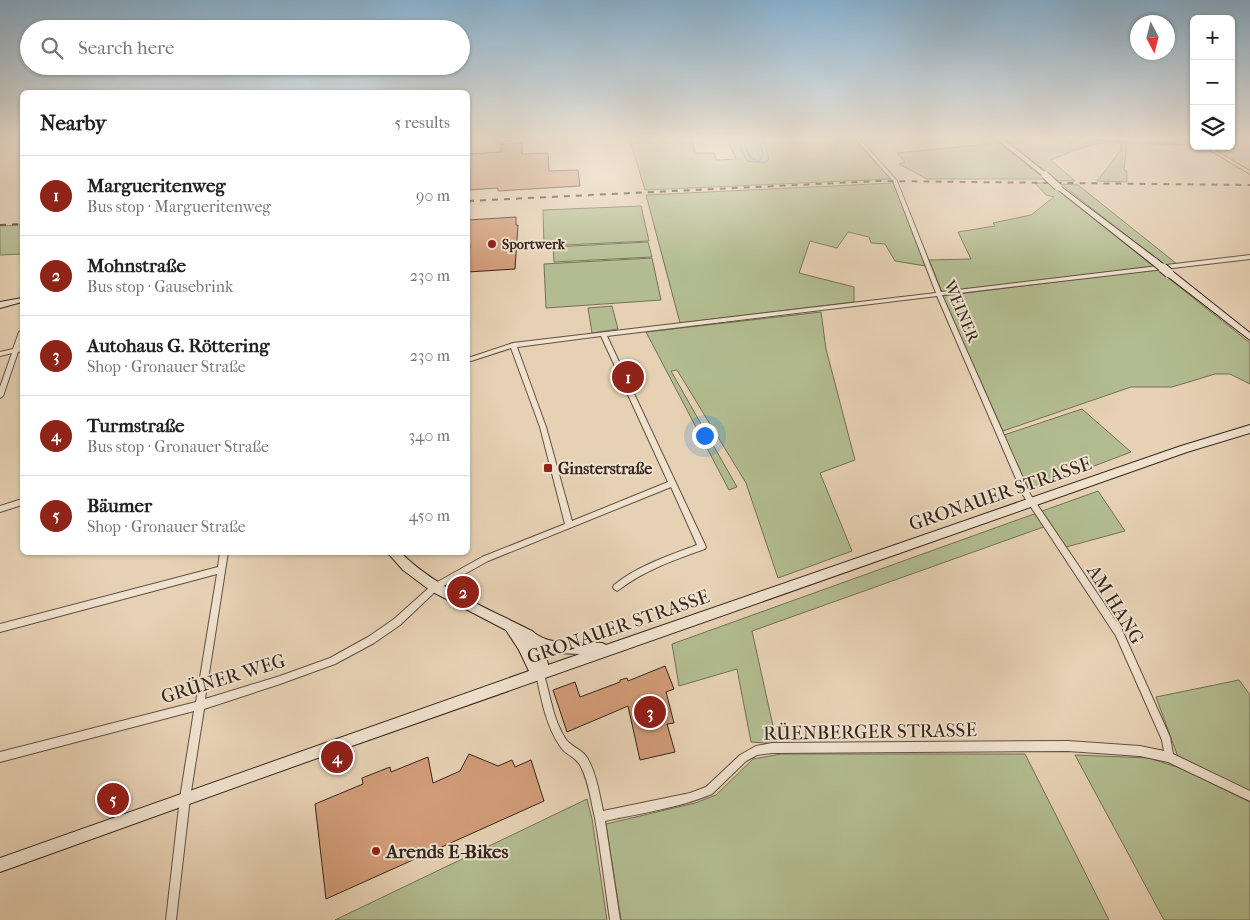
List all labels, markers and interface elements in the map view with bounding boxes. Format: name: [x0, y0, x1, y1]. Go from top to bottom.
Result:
north arrow: [1130, 15, 1175, 60]
map controls: [1190, 15, 1235, 150]
button: +: [1190, 15, 1235, 60]
search box: [20, 20, 470, 75]
icon: search: [38, 34, 66, 62]
text: Search here: [78, 37, 174, 59]
button: −: [1190, 60, 1235, 105]
button: layers: [1190, 105, 1235, 150]
text: Nearby: [40, 111, 106, 135]
text: 5 results: [394, 113, 450, 132]
text: Margueritenweg: [87, 175, 225, 197]
text: 1: [53, 186, 59, 205]
text: 90 m: [416, 186, 450, 205]
text: Bus stop · Margueritenweg: [87, 197, 271, 216]
place label: Sportwerk: [502, 236, 566, 253]
marker: Sportwerk: [486, 238, 498, 250]
text: Mohnstraße: [87, 255, 186, 277]
text: 2: [52, 266, 60, 285]
text: 230 m: [410, 266, 450, 285]
text: Bus stop · Gausebrink: [87, 277, 233, 296]
street label: WEINER: [940, 277, 984, 346]
text: Autohaus G. Röttering: [87, 335, 269, 357]
text: 3: [53, 346, 59, 365]
text: 230 m: [410, 346, 450, 365]
text: Shop · Gronauer Straße: [87, 357, 246, 376]
pin: 1: [612, 358, 644, 396]
text: Turmstraße: [87, 415, 184, 437]
your location: [692, 423, 718, 449]
text: 4: [51, 426, 61, 445]
text: 340 m: [408, 426, 450, 445]
text: Bus stop · Gronauer Straße: [87, 437, 269, 456]
street label: GRONAUER STRASSE: [906, 452, 1095, 536]
place label: Ginsterstraße: [558, 459, 652, 478]
marker: Ginsterstraße: [542, 462, 554, 474]
text: Bäumer: [87, 495, 152, 517]
text: 5: [53, 506, 59, 525]
text: 450 m: [409, 506, 450, 525]
text: Shop · Gronauer Straße: [87, 517, 246, 536]
street label: AM HANG: [1082, 560, 1148, 648]
pin: 2: [447, 573, 479, 611]
street label: GRONAUER STRASSE: [524, 585, 713, 669]
street label: GRÜNER WEG: [158, 650, 288, 708]
pin: 3: [634, 693, 666, 731]
street label: RÜENBERGER STRASSE: [763, 719, 977, 745]
pin: 4: [321, 738, 353, 776]
pin: 5: [97, 780, 129, 818]
place label: Arends E-Bikes: [385, 841, 508, 863]
marker: Arends E-Bikes: [370, 845, 382, 857]

